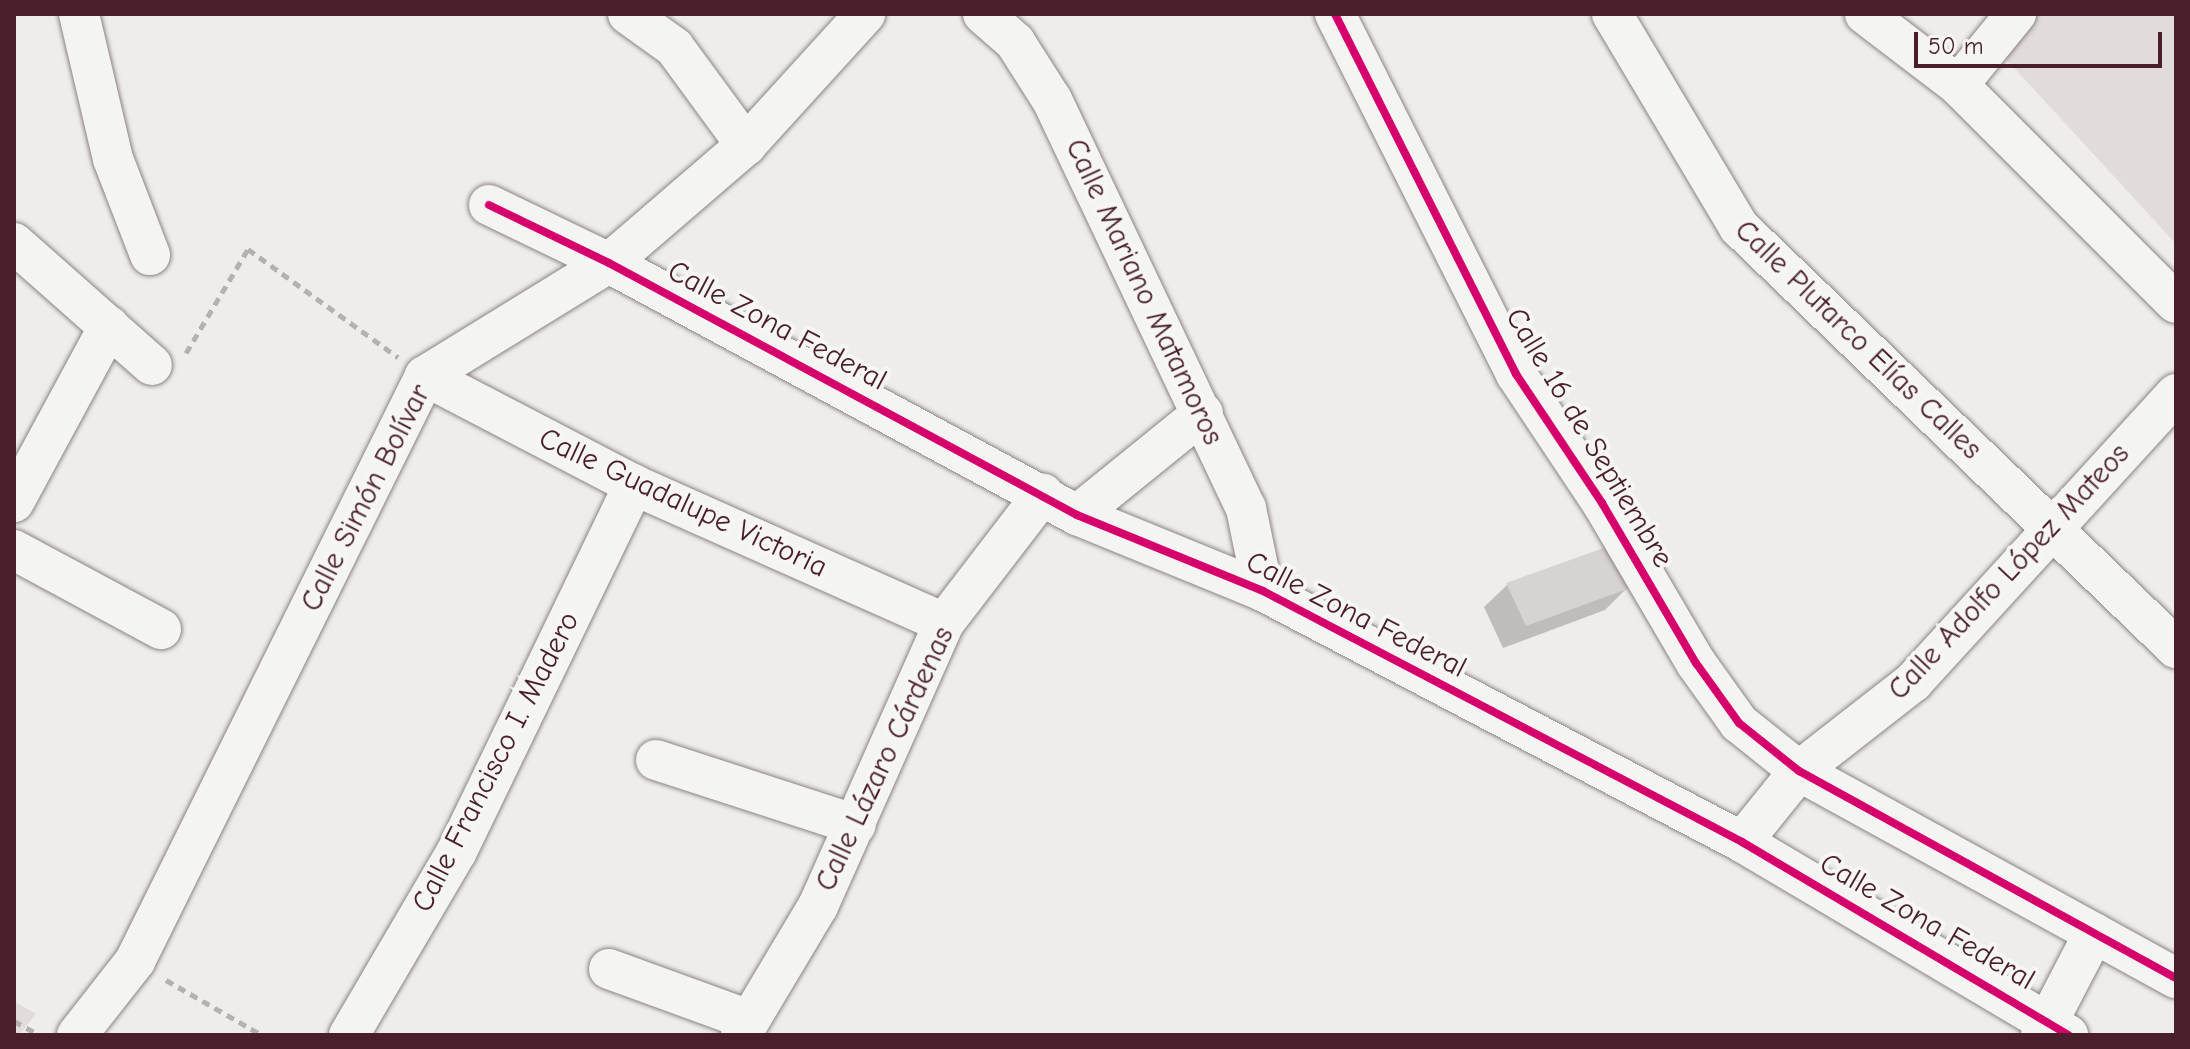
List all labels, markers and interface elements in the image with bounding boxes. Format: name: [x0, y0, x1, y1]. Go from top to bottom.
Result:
scale bar: [1918, 16, 2166, 66]
text: 50 m: [1928, 32, 1984, 60]
street label: Calle Mariano Matamoros: [1057, 133, 1231, 451]
street label: Calle Plutarco Elías Calles: [1727, 213, 1989, 467]
street label: Calle Zona Federal: [662, 253, 892, 399]
street label: Calle 16 de Septiembre: [1497, 302, 1681, 574]
street label: Calle Simón Bolívar: [293, 378, 439, 618]
street label: Calle Guadalupe Victoria: [533, 420, 833, 586]
street label: Calle Adolfo López Mateos: [1881, 436, 2137, 708]
street label: Calle Zona Federal: [1240, 544, 1472, 686]
street label: Calle Francisco I. Madero: [405, 606, 587, 918]
street label: Calle Lázaro Cárdenas: [808, 621, 962, 897]
street label: Calle Zona Federal: [1813, 846, 2041, 998]

